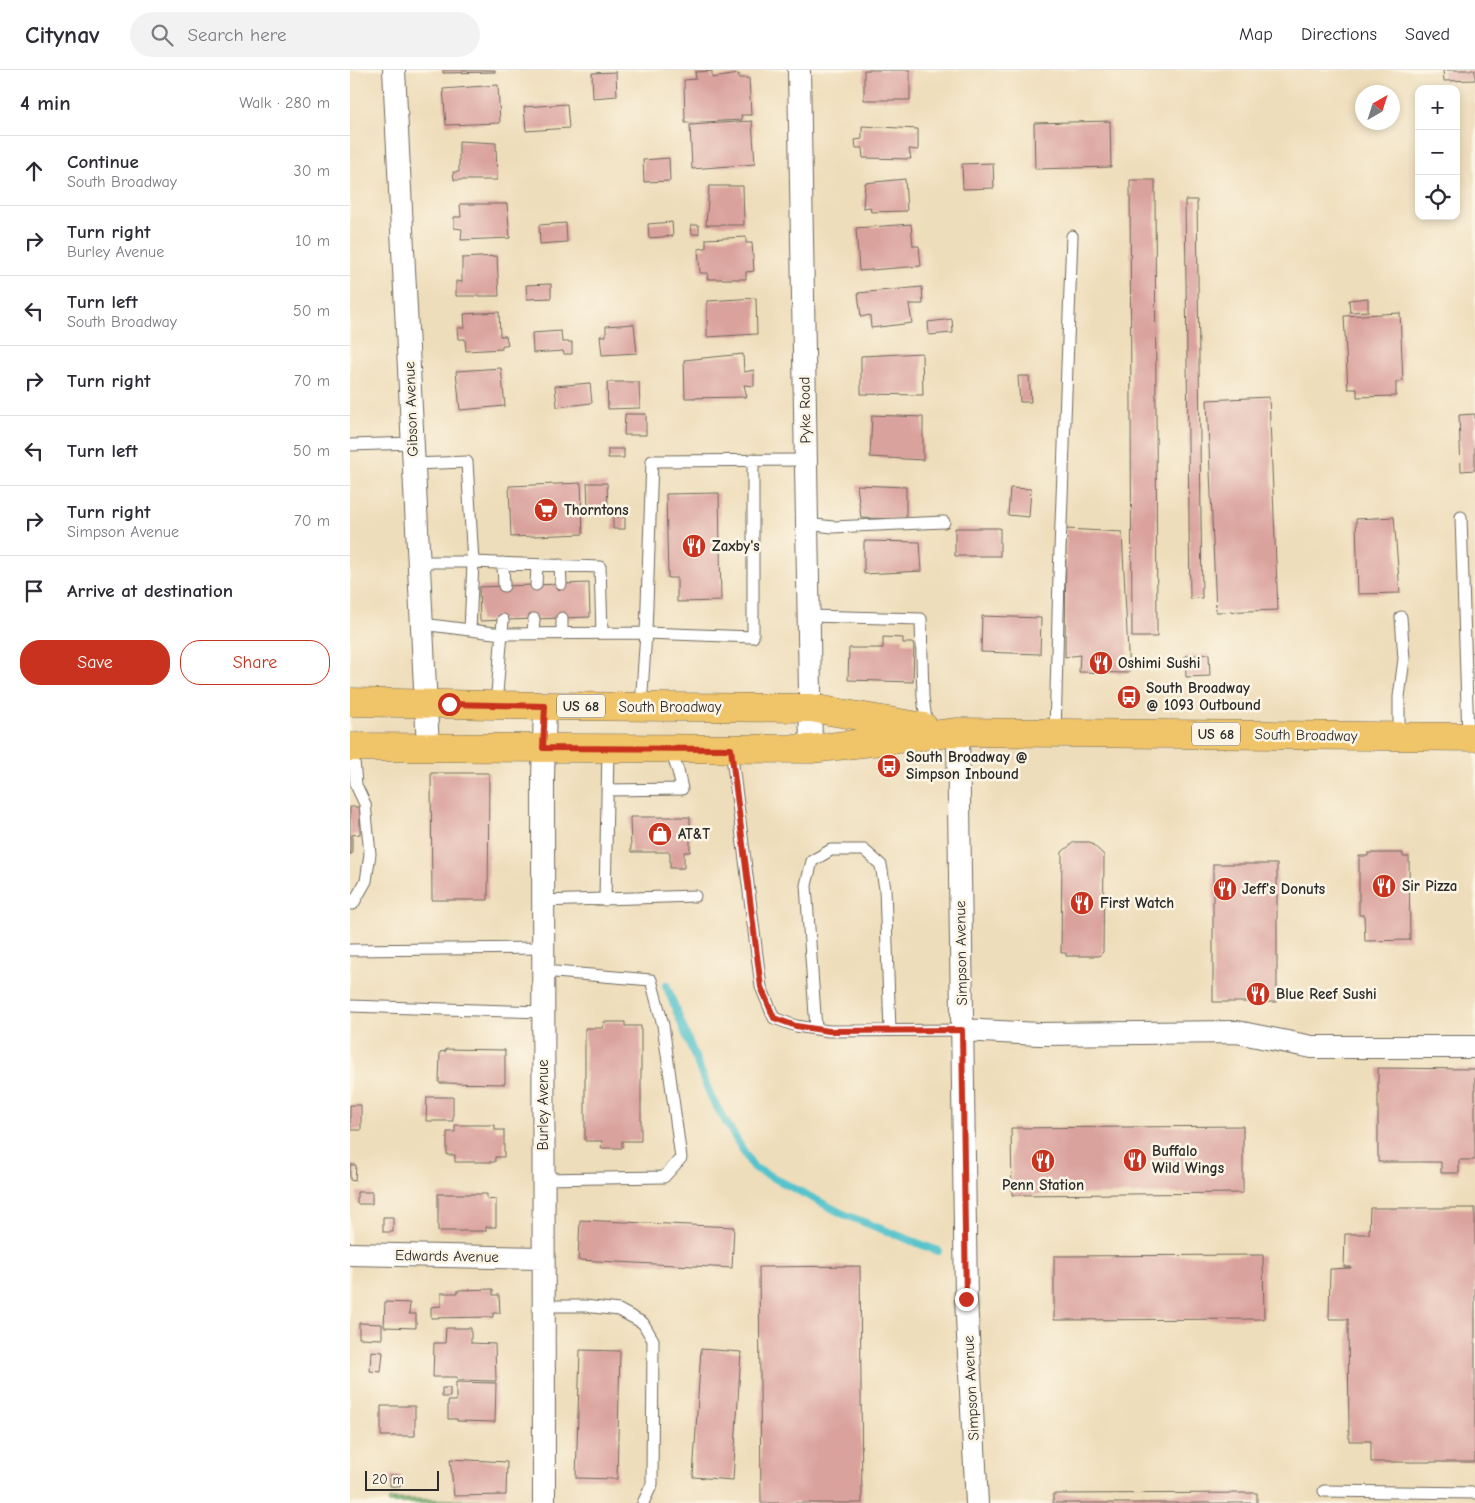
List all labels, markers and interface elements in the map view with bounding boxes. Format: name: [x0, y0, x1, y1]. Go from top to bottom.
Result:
search box: [130, 12, 480, 57]
text: Citynav: [25, 21, 100, 49]
icon: search: [148, 21, 176, 49]
text: Search here: [188, 24, 286, 46]
text: Map: [1239, 24, 1273, 45]
text: Directions: [1301, 24, 1377, 45]
text: Saved: [1405, 24, 1450, 45]
north arrow: [1355, 85, 1400, 130]
map controls: [1415, 85, 1460, 220]
button: +: [1415, 85, 1460, 130]
text: 4 min: [20, 91, 71, 115]
text: Walk · 280 m: [239, 94, 330, 112]
button: −: [1415, 130, 1460, 175]
text: Continue: [67, 151, 139, 173]
icon: ahead: [20, 157, 48, 185]
text: 30 m: [294, 162, 330, 180]
text: South Broadway: [67, 173, 177, 191]
button: locate: [1415, 175, 1460, 220]
text: Turn right: [67, 221, 151, 243]
icon: right: [20, 227, 48, 255]
text: 10 m: [295, 232, 330, 250]
text: Burley Avenue: [67, 243, 164, 261]
text: Turn left: [67, 291, 138, 313]
icon: left: [20, 297, 48, 325]
text: 50 m: [293, 302, 330, 320]
text: South Broadway: [67, 313, 177, 331]
street label: Gibson Avenue: [400, 361, 422, 457]
icon: right: [20, 367, 48, 395]
text: Turn right: [67, 370, 151, 392]
text: 70 m: [294, 372, 330, 390]
street label: Pyke Road: [795, 376, 815, 444]
icon: left: [20, 437, 48, 465]
text: Turn left: [67, 440, 138, 462]
text: 50 m: [293, 442, 330, 460]
supermarket icon: Thorntons: [533, 497, 559, 523]
text: Turn right: [67, 501, 151, 523]
place label: Thorntons: [564, 501, 629, 519]
icon: right: [20, 507, 48, 535]
text: 70 m: [294, 512, 330, 530]
text: Simpson Avenue: [67, 523, 179, 541]
restaurant icon: Zaxby's: [681, 533, 707, 559]
place label: Zaxby's: [712, 537, 760, 555]
icon: arrive: [20, 577, 48, 605]
text: Arrive at destination: [67, 580, 233, 602]
button: Save: [20, 640, 170, 685]
button: Share: [180, 640, 330, 685]
restaurant icon: Oshimi Sushi: [1088, 650, 1114, 676]
place label: Oshimi Sushi: [1118, 654, 1200, 672]
place label: South Broadway @ 1093 Outbound: [1146, 679, 1261, 714]
bus stop icon: South Broadway @ 1093 Outbound: [1116, 684, 1142, 710]
route start: [438, 693, 461, 716]
road number: US 68: [557, 694, 605, 718]
street label: South Broadway: [619, 698, 722, 716]
road number: US 68: [1192, 722, 1240, 746]
street label: South Broadway: [1254, 725, 1358, 745]
place label: South Broadway @ Simpson Inbound: [906, 748, 1028, 783]
bus stop icon: South Broadway @ Simpson Inbound: [876, 753, 902, 779]
shop icon: AT&T: [647, 821, 673, 847]
place label: AT&T: [678, 825, 710, 843]
restaurant icon: Sir Pizza: [1371, 873, 1397, 899]
restaurant icon: Jeff's Donuts: [1212, 876, 1238, 902]
place label: Sir Pizza: [1402, 877, 1457, 895]
place label: Jeff's Donuts: [1242, 880, 1325, 898]
restaurant icon: First Watch: [1069, 890, 1095, 916]
place label: First Watch: [1100, 894, 1174, 912]
street label: Simpson Avenue: [951, 900, 971, 1006]
restaurant icon: Blue Reef Sushi: [1245, 981, 1271, 1007]
place label: Blue Reef Sushi: [1276, 985, 1377, 1003]
street label: Burley Avenue: [534, 1059, 552, 1151]
place label: Buffalo Wild Wings: [1152, 1142, 1224, 1177]
restaurant icon: Buffalo Wild Wings: [1122, 1147, 1148, 1173]
restaurant icon: Penn Station: [1030, 1148, 1056, 1174]
place label: Penn Station: [1002, 1176, 1084, 1194]
street label: Edwards Avenue: [395, 1246, 500, 1266]
route end: [955, 1288, 978, 1311]
street label: Simpson Avenue: [959, 1335, 983, 1441]
scale bar: [365, 1468, 439, 1491]
text: 20 m: [372, 1471, 404, 1488]

